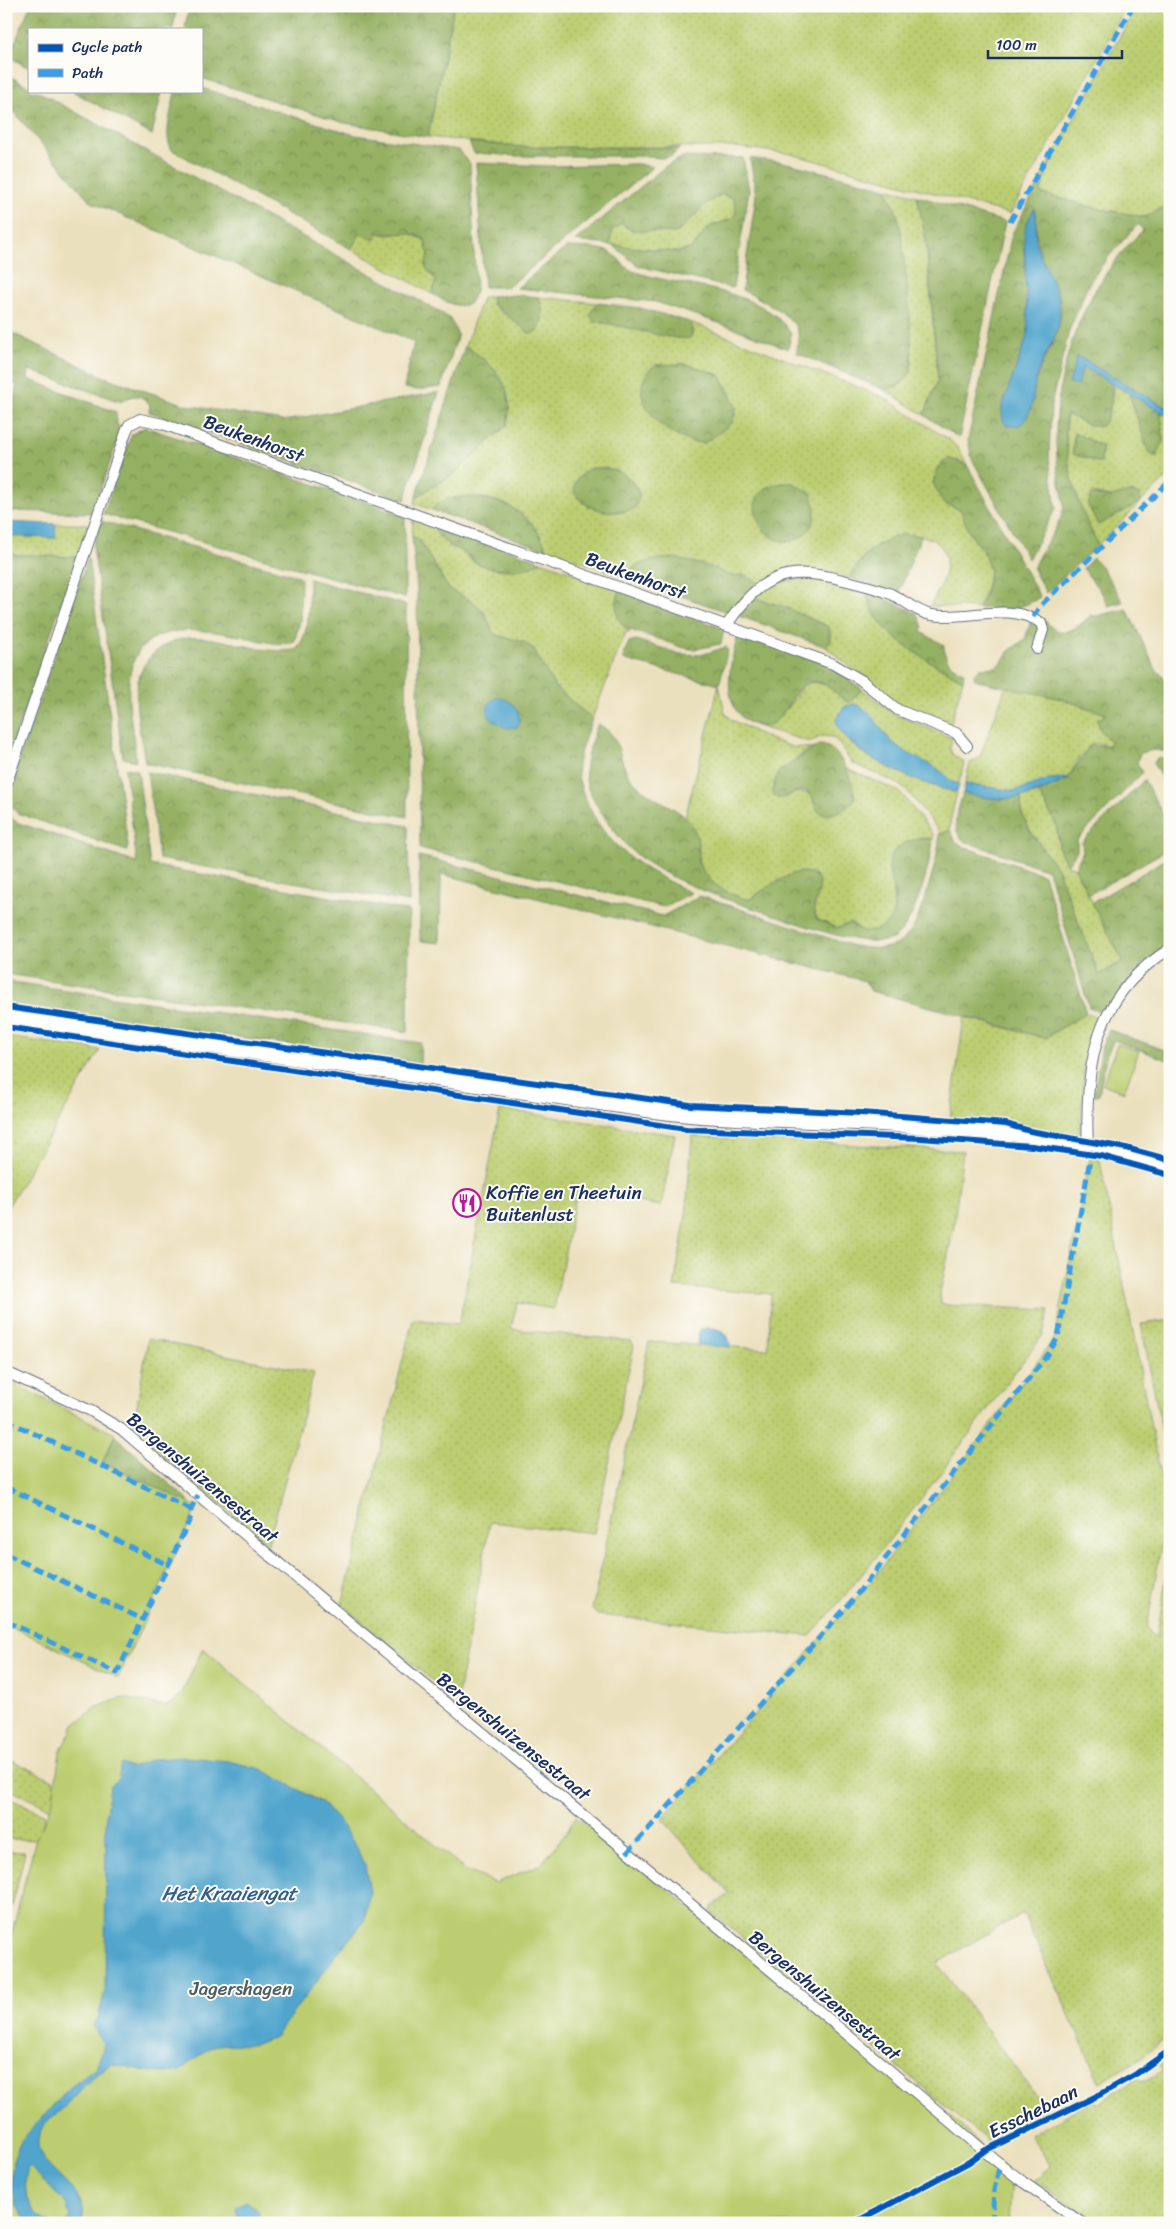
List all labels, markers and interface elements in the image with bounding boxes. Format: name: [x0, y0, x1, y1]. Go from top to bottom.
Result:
legend: [28, 28, 202, 92]
scale bar: [988, 28, 1122, 60]
text: 100 m: [996, 32, 1037, 58]
text: Cycle path: [72, 34, 143, 60]
text: Path: [72, 60, 103, 86]
street label: Beukenhorst: [199, 405, 310, 472]
street label: Beukenhorst: [581, 542, 692, 609]
place label: Koffie en Theetuin Buitenlust: [486, 1176, 642, 1231]
restaurant icon: Koffie en Theetuin Buitenlust: [452, 1188, 482, 1218]
street label: Bergenshuizensestraat: [119, 1403, 287, 1552]
street label: Bergenshuizensestraat: [429, 1663, 599, 1810]
water label: Het Kraaiengat: [162, 1876, 298, 1911]
street label: Bergenshuizensestraat: [741, 1921, 909, 2070]
park label: Jagershagen: [189, 1972, 292, 2005]
street label: Esschebaan: [982, 2075, 1084, 2147]

